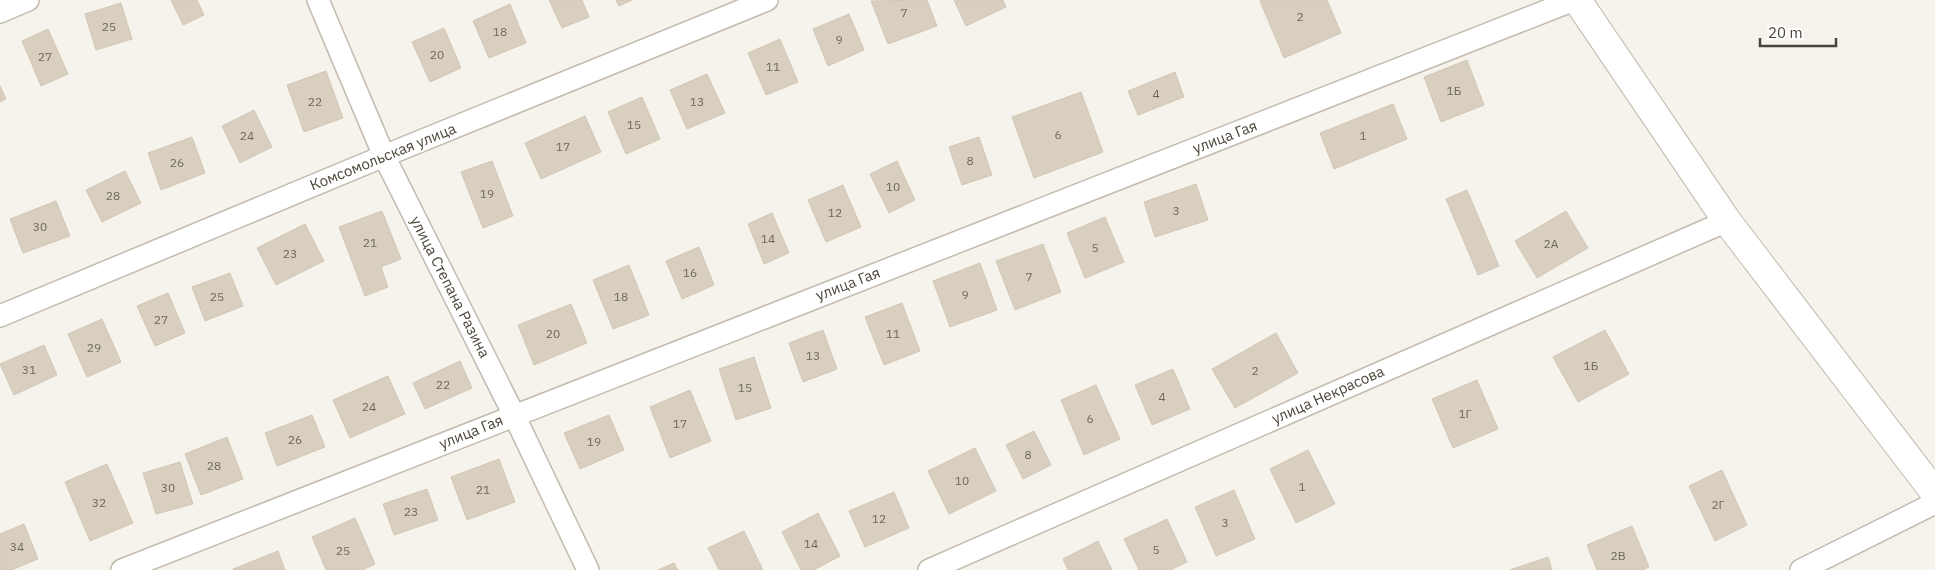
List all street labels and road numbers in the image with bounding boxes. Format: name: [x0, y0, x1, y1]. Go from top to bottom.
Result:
street label: улица Гая: [1190, 116, 1260, 157]
street label: Комсомольская улица: [307, 118, 459, 195]
street label: улица Степана Разина: [406, 213, 494, 361]
street label: улица Гая: [813, 263, 883, 304]
street label: улица Некрасова: [1269, 361, 1387, 428]
street label: улица Гая: [436, 410, 506, 453]

